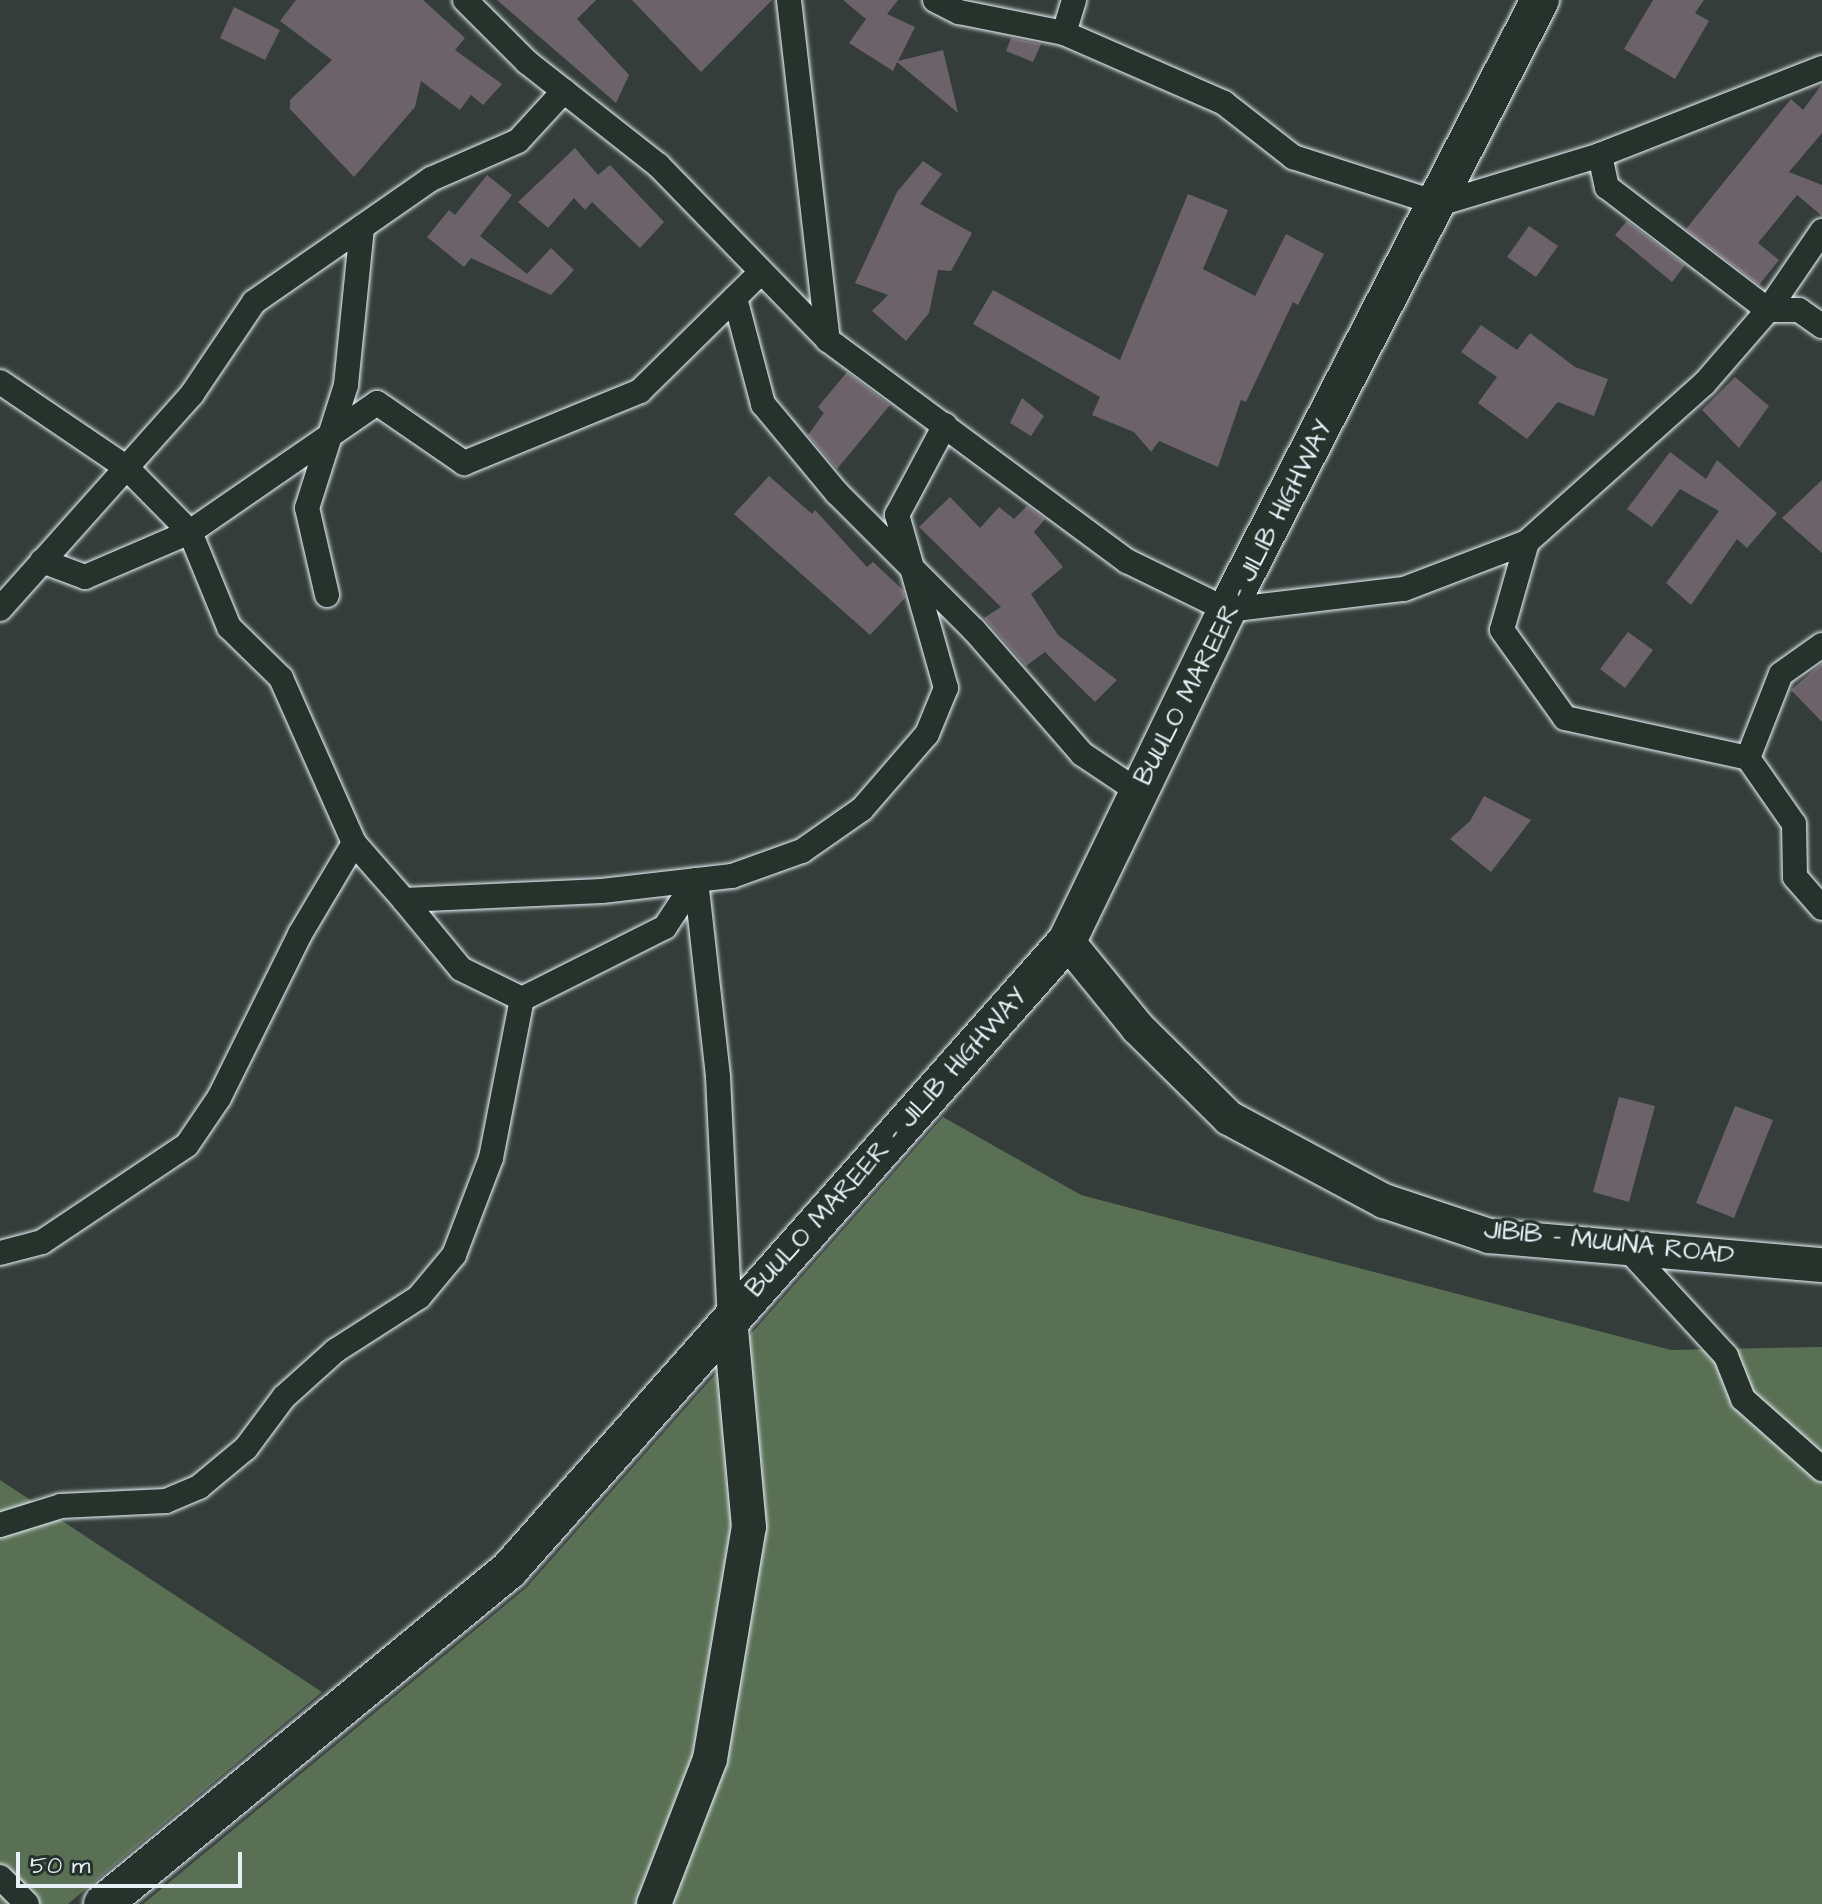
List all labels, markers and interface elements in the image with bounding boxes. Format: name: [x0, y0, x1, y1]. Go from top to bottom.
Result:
street label: BUULO MAREER - JILIB HIGHWAY: [1128, 415, 1340, 791]
street label: BUULO MAREER - JILIB HIGHWAY: [740, 982, 1034, 1304]
street label: JIBIB - MUUNA ROAD: [1483, 1214, 1735, 1272]
scale bar: [20, 1836, 246, 1886]
text: 50 m: [30, 1849, 90, 1883]

